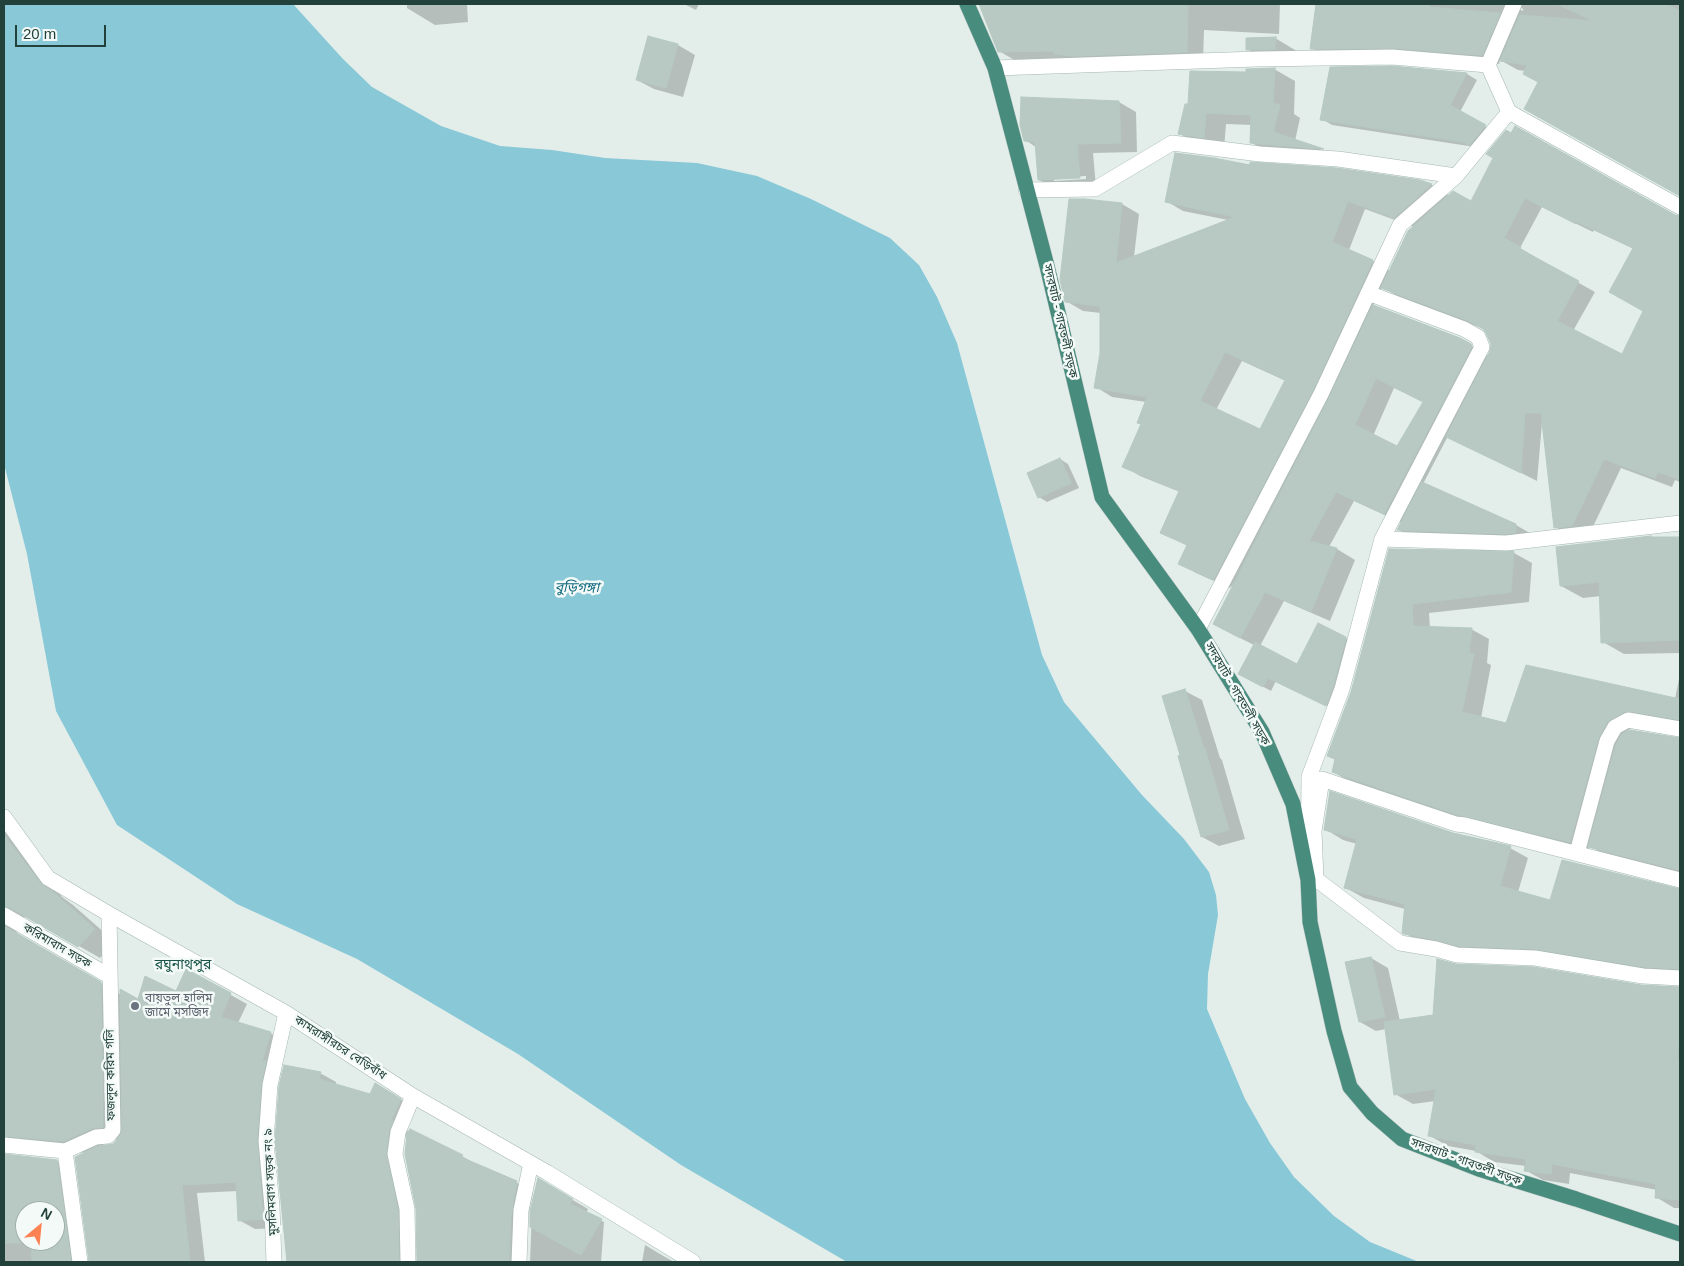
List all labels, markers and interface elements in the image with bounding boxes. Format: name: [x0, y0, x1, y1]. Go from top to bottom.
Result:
scale bar: [18, 15, 109, 47]
text: 20 m: [23, 25, 56, 42]
street label: সদরঘাট - গাবতলী সড়ক: [1040, 263, 1080, 379]
water label: বুড়িগঙ্গা: [555, 580, 599, 596]
street label: সদরঘাট - গাবতলী সড়ক: [1202, 640, 1272, 748]
street label: করিমাবাদ সড়ক: [20, 921, 94, 971]
district label: রঘুনাথপুর: [155, 957, 211, 973]
place label: বায়তুল হালিম জামে মসজিদ: [145, 992, 212, 1020]
marker: বায়তুল হালিম জামে মসজিদ: [129, 1000, 141, 1012]
street label: কামরাঙ্গীরচর বেড়িবাঁধ: [291, 1013, 389, 1083]
street label: ফজলুল করিম গলি: [103, 1029, 119, 1121]
street label: মুসলিমবাগ সড়ক নং ৯: [261, 1128, 281, 1236]
street label: সদরঘাট - গাবতলী সড়ক: [1409, 1135, 1523, 1189]
north arrow: [15, 1201, 65, 1251]
text: N: [38, 1204, 55, 1223]

